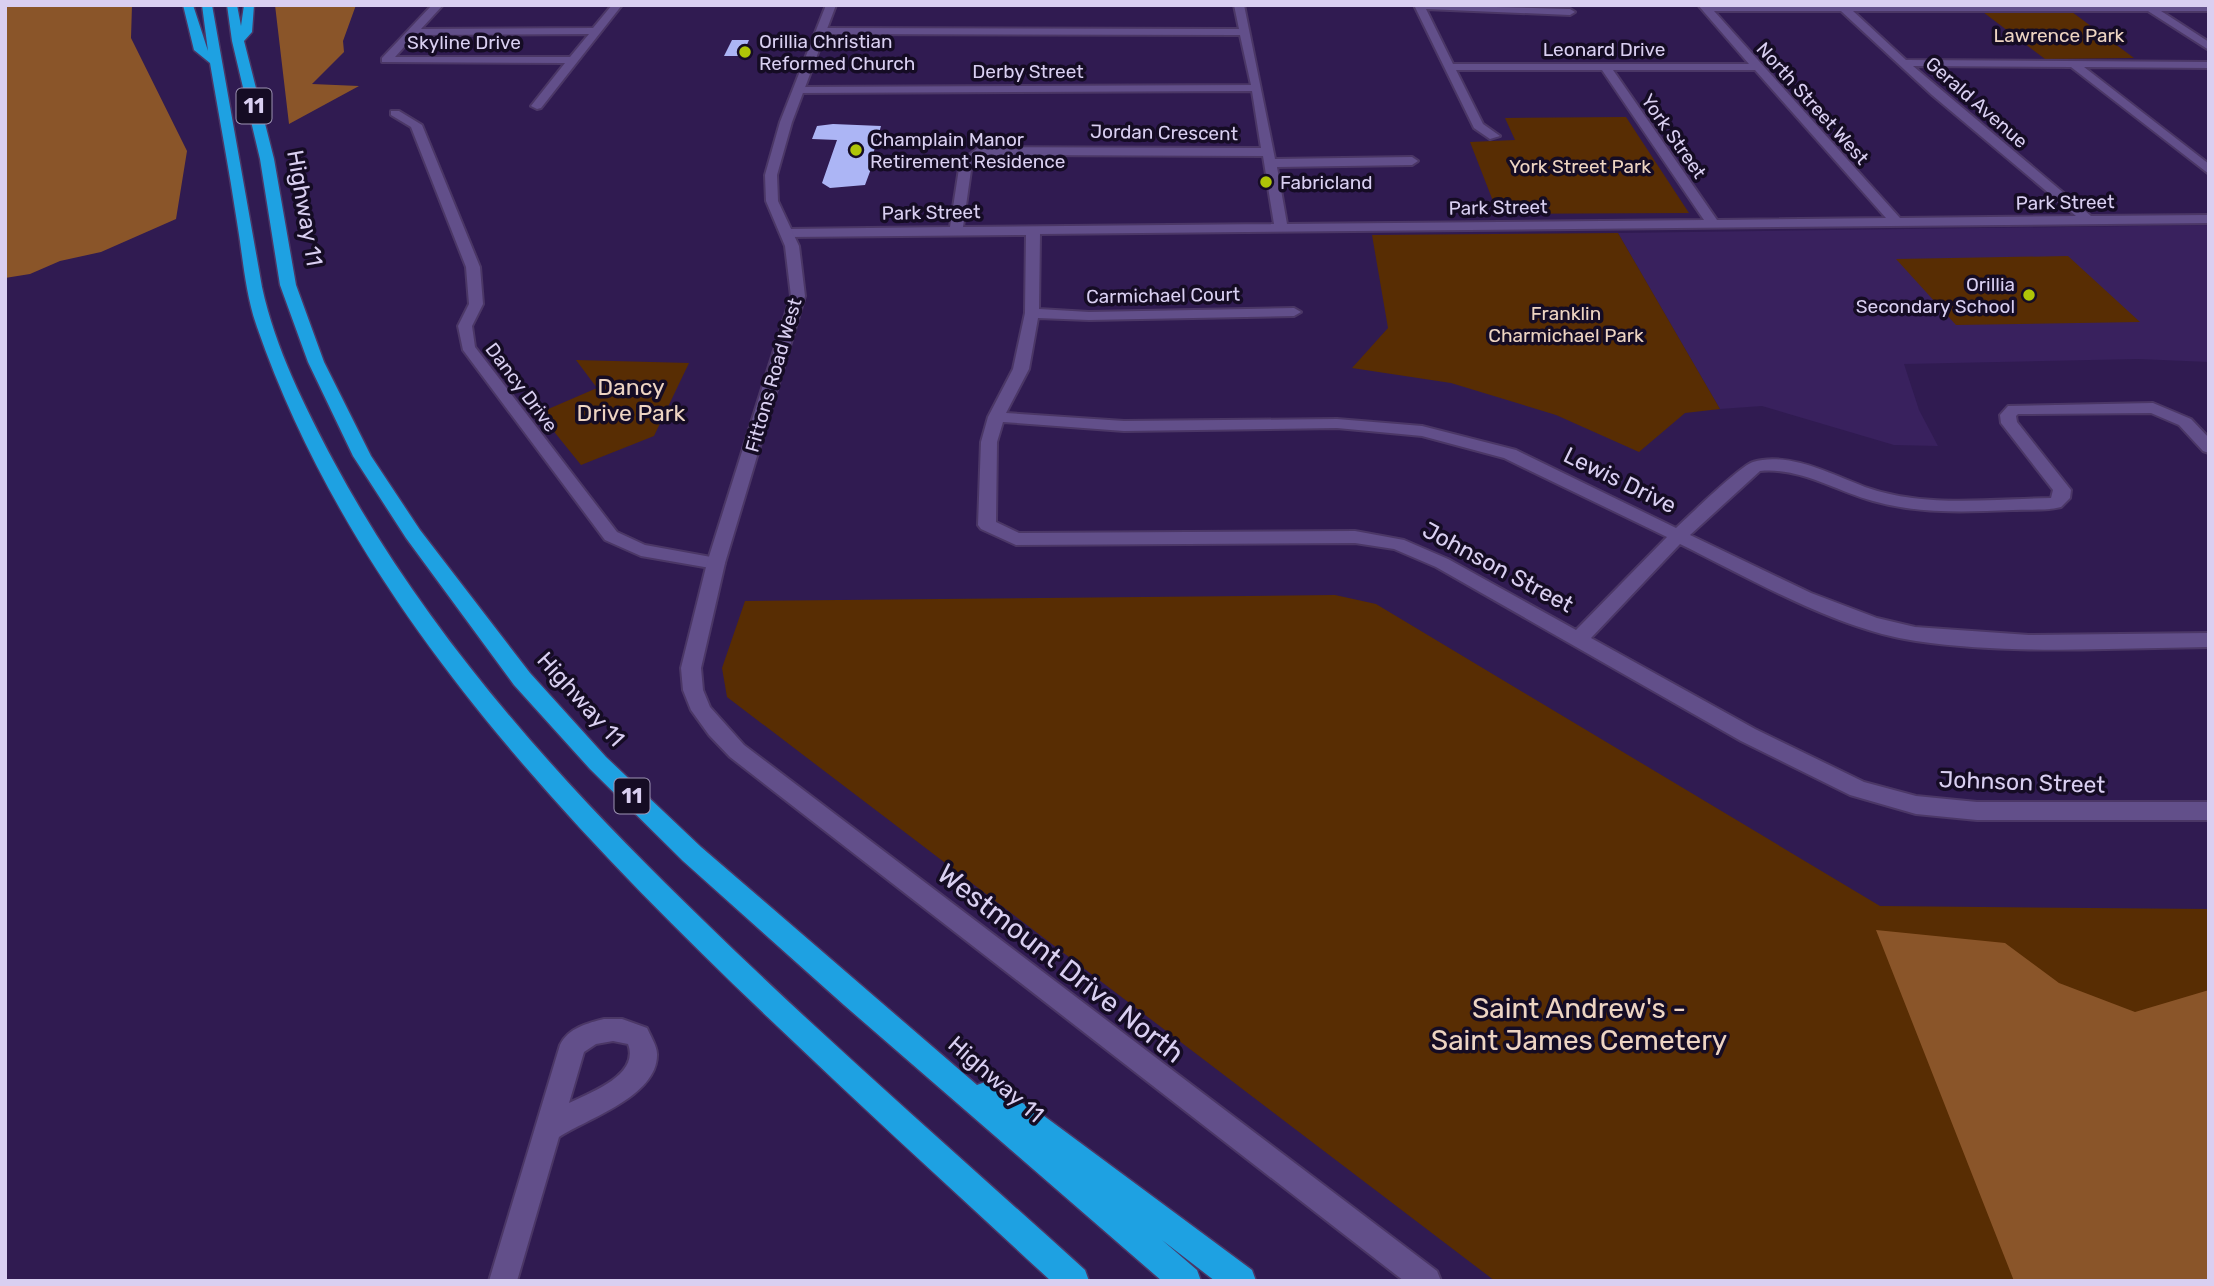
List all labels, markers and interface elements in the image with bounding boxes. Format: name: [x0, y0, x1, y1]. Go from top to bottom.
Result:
park label: Lawrence Park: [1994, 24, 2125, 47]
place label: Orillia Christian Reformed Church: [759, 30, 915, 75]
street label: Skyline Drive: [407, 31, 521, 54]
street label: North Street West: [1752, 37, 1874, 170]
street label: Leonard Drive: [1543, 38, 1665, 61]
marker: Orillia Christian Reformed Church: [737, 44, 753, 60]
street label: Gerald Avenue: [1921, 52, 2032, 153]
street label: Derby Street: [972, 60, 1084, 83]
road number: 11: [236, 88, 272, 124]
street label: York Street: [1636, 90, 1711, 183]
street label: Jordan Crescent: [1090, 120, 1239, 145]
place label: Champlain Manor Retirement Residence: [870, 128, 1065, 173]
marker: Champlain Manor Retirement Residence: [848, 142, 864, 158]
street label: Highway 11: [281, 148, 329, 268]
park label: York Street Park: [1509, 155, 1651, 178]
place label: Fabricland: [1280, 171, 1373, 194]
marker: Fabricland: [1258, 174, 1274, 190]
street label: Park Street: [2015, 190, 2115, 215]
street label: Park Street: [1448, 195, 1548, 220]
street label: Park Street: [881, 200, 981, 225]
place label: Orillia Secondary School: [1856, 273, 2015, 318]
street label: Carmichael Court: [1086, 283, 1241, 308]
marker: Orillia Secondary School: [2021, 287, 2037, 303]
street label: Fittons Road West: [740, 295, 807, 455]
park label: Franklin Charmichael Park: [1488, 302, 1644, 347]
street label: Dancy Drive: [481, 338, 563, 436]
park label: Dancy Drive Park: [577, 373, 686, 427]
street label: Lewis Drive: [1559, 441, 1681, 519]
street label: Johnson Street: [1418, 516, 1578, 618]
street label: Highway 11: [531, 646, 631, 752]
street label: Johnson Street: [1938, 765, 2106, 799]
road number: 11: [614, 778, 650, 814]
street label: Westmount Drive North: [931, 857, 1190, 1070]
park label: Saint Andrew's - Saint James Cemetery: [1431, 992, 1727, 1057]
street label: Highway 11: [942, 1030, 1050, 1128]

